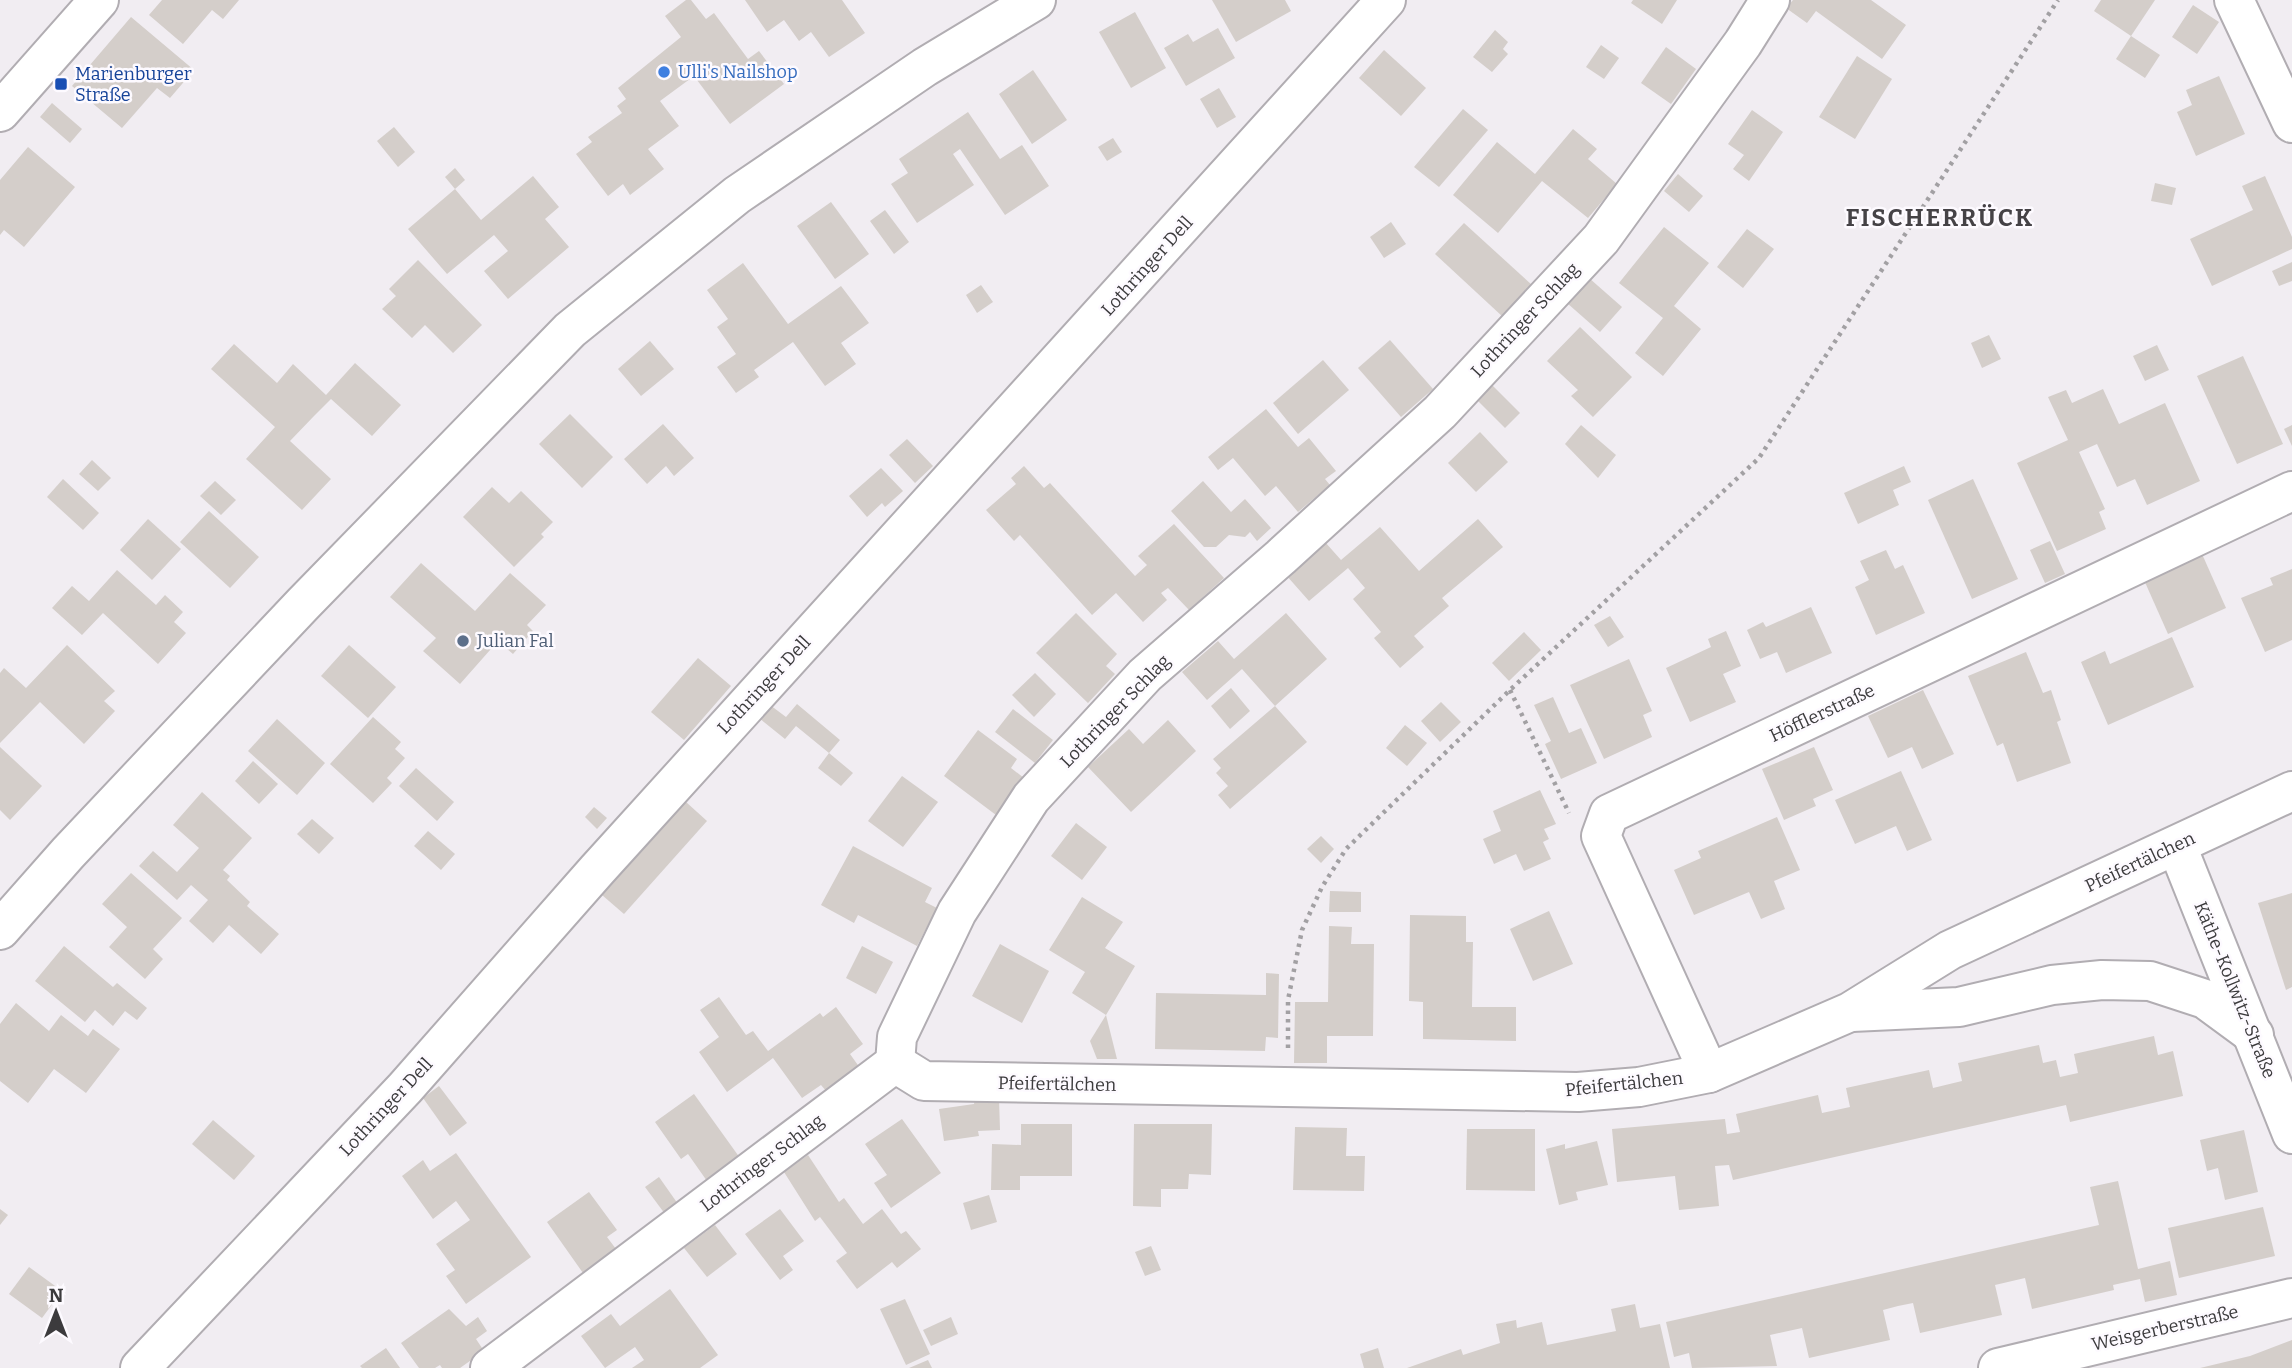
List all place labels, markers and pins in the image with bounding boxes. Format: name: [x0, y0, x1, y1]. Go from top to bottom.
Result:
place label: Ulli's Nailshop: [678, 61, 798, 83]
place label: Marienburger Straße: [75, 63, 192, 106]
marker: Ulli's Nailshop: [656, 64, 672, 80]
marker: Marienburger Straße: [53, 76, 69, 92]
place label: Julian Fal: [476, 630, 554, 652]
marker: Julian Fal: [455, 633, 471, 649]

